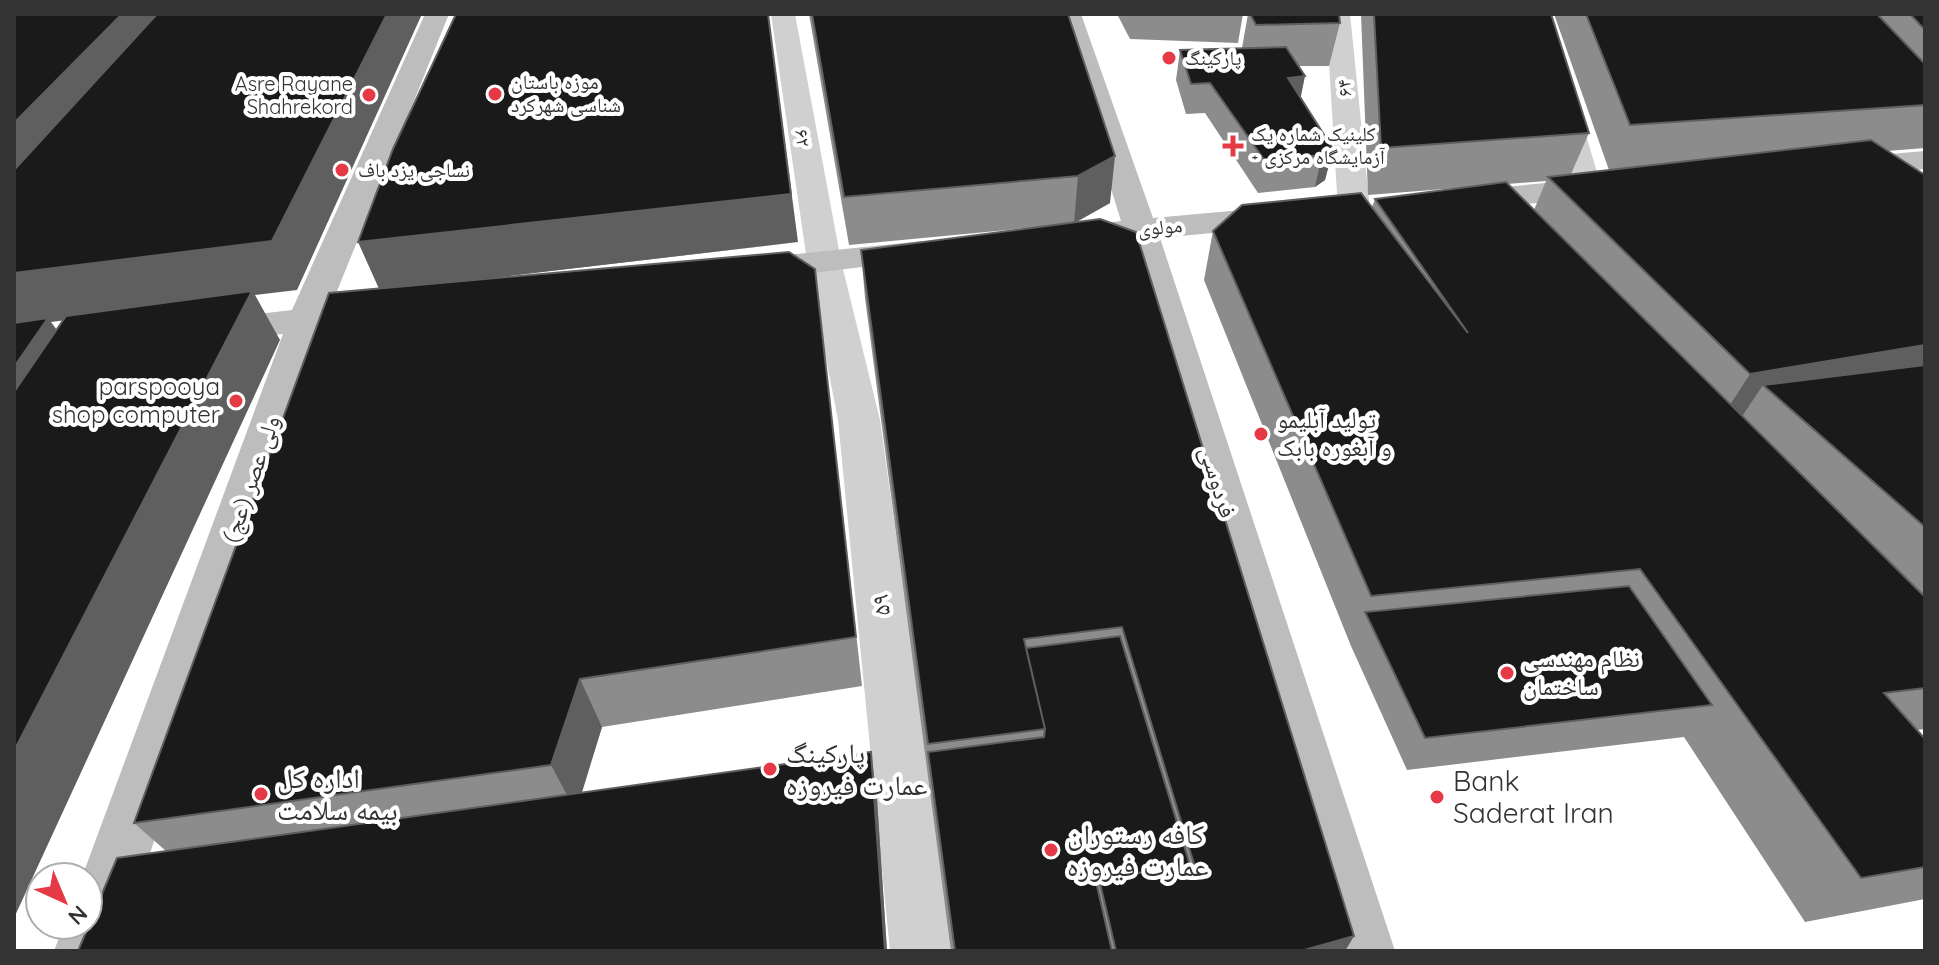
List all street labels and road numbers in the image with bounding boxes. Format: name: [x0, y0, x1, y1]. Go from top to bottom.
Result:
street label: ۶۴: [1330, 78, 1357, 98]
street label: ۶۲: [790, 127, 817, 149]
street label: مولوی: [1137, 212, 1183, 241]
street label: ولی عصر (عج): [214, 411, 287, 547]
street label: فردوسی: [1194, 442, 1244, 521]
street label: ۵۹: [864, 593, 896, 618]

